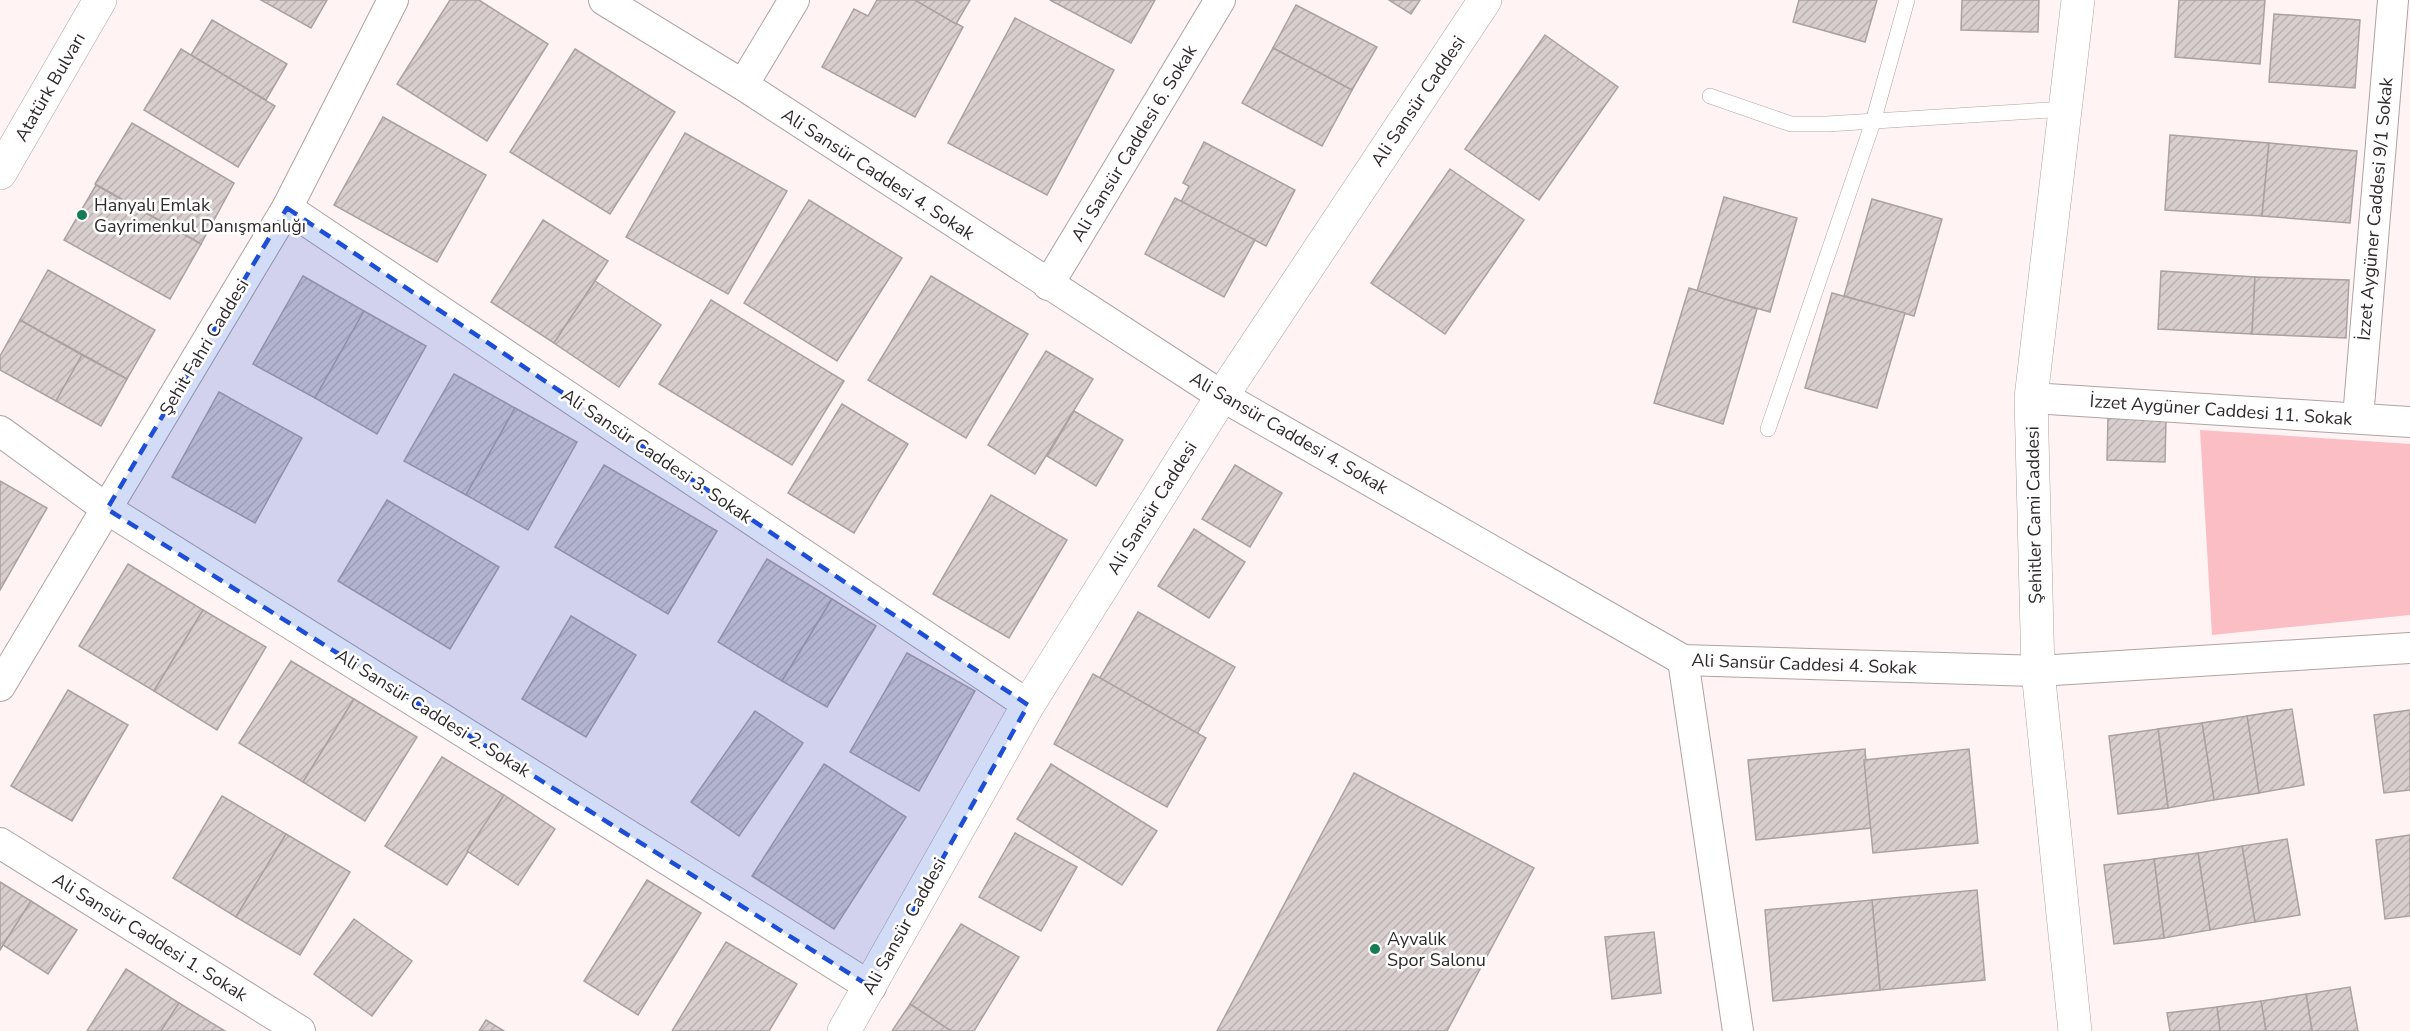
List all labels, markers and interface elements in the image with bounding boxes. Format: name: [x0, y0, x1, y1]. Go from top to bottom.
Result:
street label: Atatürk Bulvarı: [9, 28, 91, 146]
street label: Ali Sansür Caddesi: [1365, 31, 1471, 171]
street label: Ali Sansür Caddesi 6. Sokak: [1066, 39, 1203, 246]
street label: İzzet Aygüner Caddesi 9/1 Sokak: [2352, 75, 2399, 342]
street label: Ali Sansür Caddesi 4. Sokak: [777, 103, 980, 246]
place label: Hanyalı Emlak Gayrimenkul Danışmanlığı: [94, 193, 306, 238]
marker: Hanyalı Emlak Gayrimenkul Danışmanlığı: [75, 208, 89, 222]
street label: Şehit Fahri Caddesi: [154, 274, 254, 420]
street label: Ali Sansür Caddesi 4. Sokak: [1185, 366, 1393, 500]
street label: Ali Sansür Caddesi 3. Sokak: [557, 383, 758, 530]
street label: İzzet Aygüner Caddesi 11. Sokak: [2089, 389, 2354, 431]
street label: Şehitler Cami Caddesi: [2020, 426, 2048, 604]
street label: Ali Sansür Caddesi: [1101, 437, 1203, 579]
street label: Ali Sansür Caddesi 2. Sokak: [331, 643, 536, 783]
street label: Ali Sansür Caddesi 4. Sokak: [1691, 648, 1918, 680]
street label: Ali Sansür Caddesi: [856, 853, 952, 999]
street label: Ali Sansür Caddesi 1. Sokak: [48, 867, 253, 1007]
place label: Ayvalık Spor Salonu: [1387, 927, 1486, 972]
marker: Ayvalık Spor Salonu: [1368, 942, 1382, 956]

